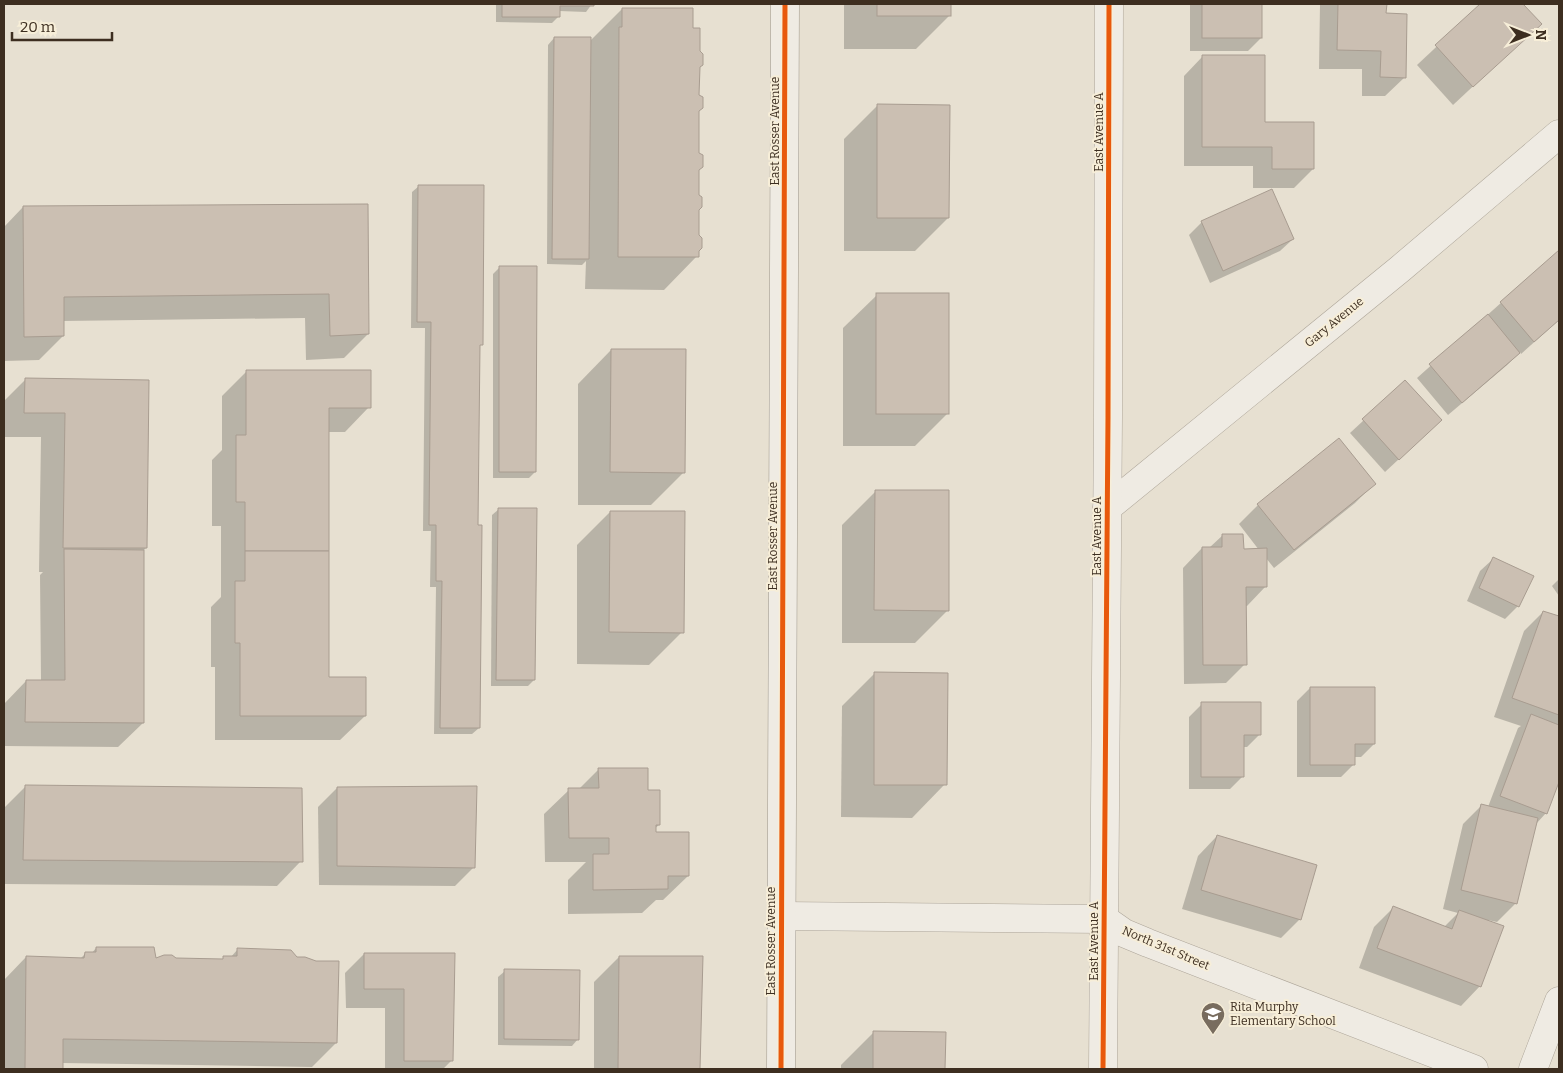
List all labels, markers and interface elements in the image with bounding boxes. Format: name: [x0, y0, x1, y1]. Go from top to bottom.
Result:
scale bar: [12, 10, 112, 42]
north arrow: [1503, 10, 1553, 60]
text: 20 m: [20, 18, 56, 36]
text: N: [1532, 30, 1549, 41]
street label: East Rosser Avenue: [768, 77, 782, 185]
street label: East Avenue A: [1092, 92, 1106, 172]
street label: Gary Avenue: [1302, 294, 1366, 350]
street label: East Rosser Avenue: [766, 482, 780, 590]
street label: East Avenue A: [1090, 496, 1104, 576]
street label: East Rosser Avenue: [764, 887, 778, 995]
street label: East Avenue A: [1087, 901, 1101, 981]
street label: North 31st Street: [1120, 923, 1212, 973]
place label: Rita Murphy Elementary School: [1230, 1000, 1336, 1028]
school or university icon: Rita Murphy Elementary School: [1200, 1001, 1226, 1035]

